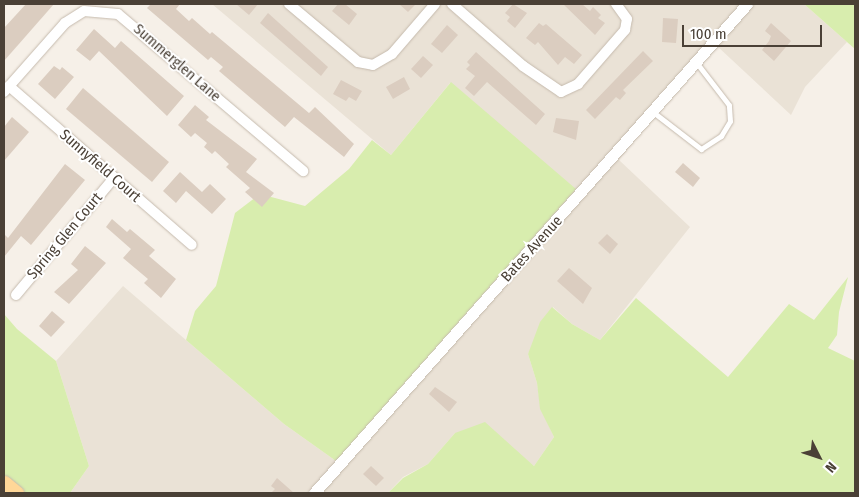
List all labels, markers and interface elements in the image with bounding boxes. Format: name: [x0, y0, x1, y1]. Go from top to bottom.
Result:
scale bar: [684, 15, 824, 47]
street label: Summerglen Lane: [130, 20, 224, 106]
text: 100 m: [690, 25, 727, 43]
street label: Sunnyfield Court: [56, 126, 144, 206]
street label: Spring Glen Court: [24, 189, 106, 283]
street label: Bates Avenue: [498, 212, 566, 286]
north arrow: [794, 432, 844, 482]
text: N: [822, 458, 840, 476]

